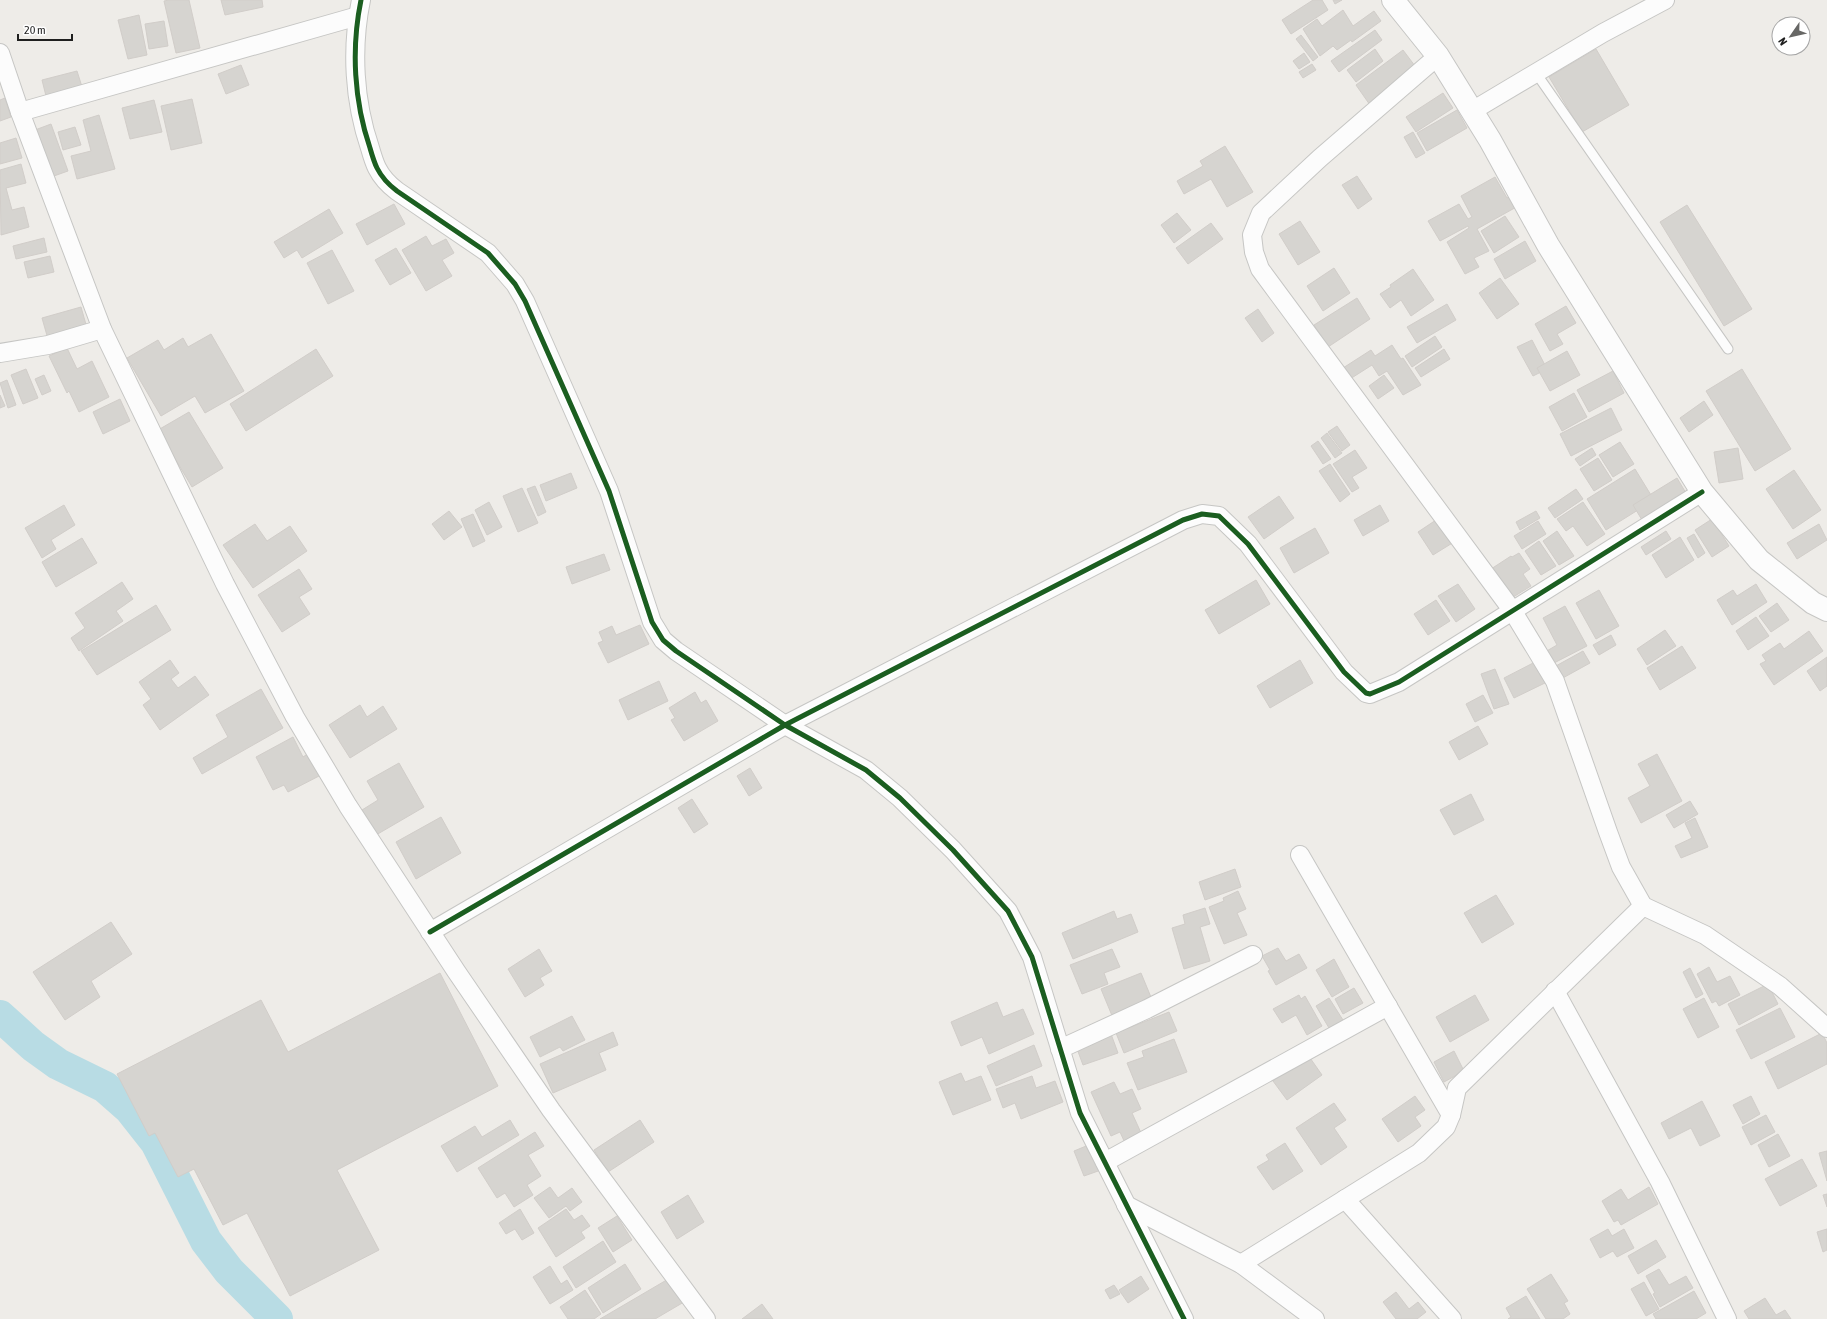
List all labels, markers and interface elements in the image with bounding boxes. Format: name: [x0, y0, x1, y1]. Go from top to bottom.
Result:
scale bar: [18, 16, 72, 42]
north arrow: [1771, 16, 1811, 56]
text: 20 m: [24, 23, 46, 37]
text: N: [1776, 36, 1790, 48]

